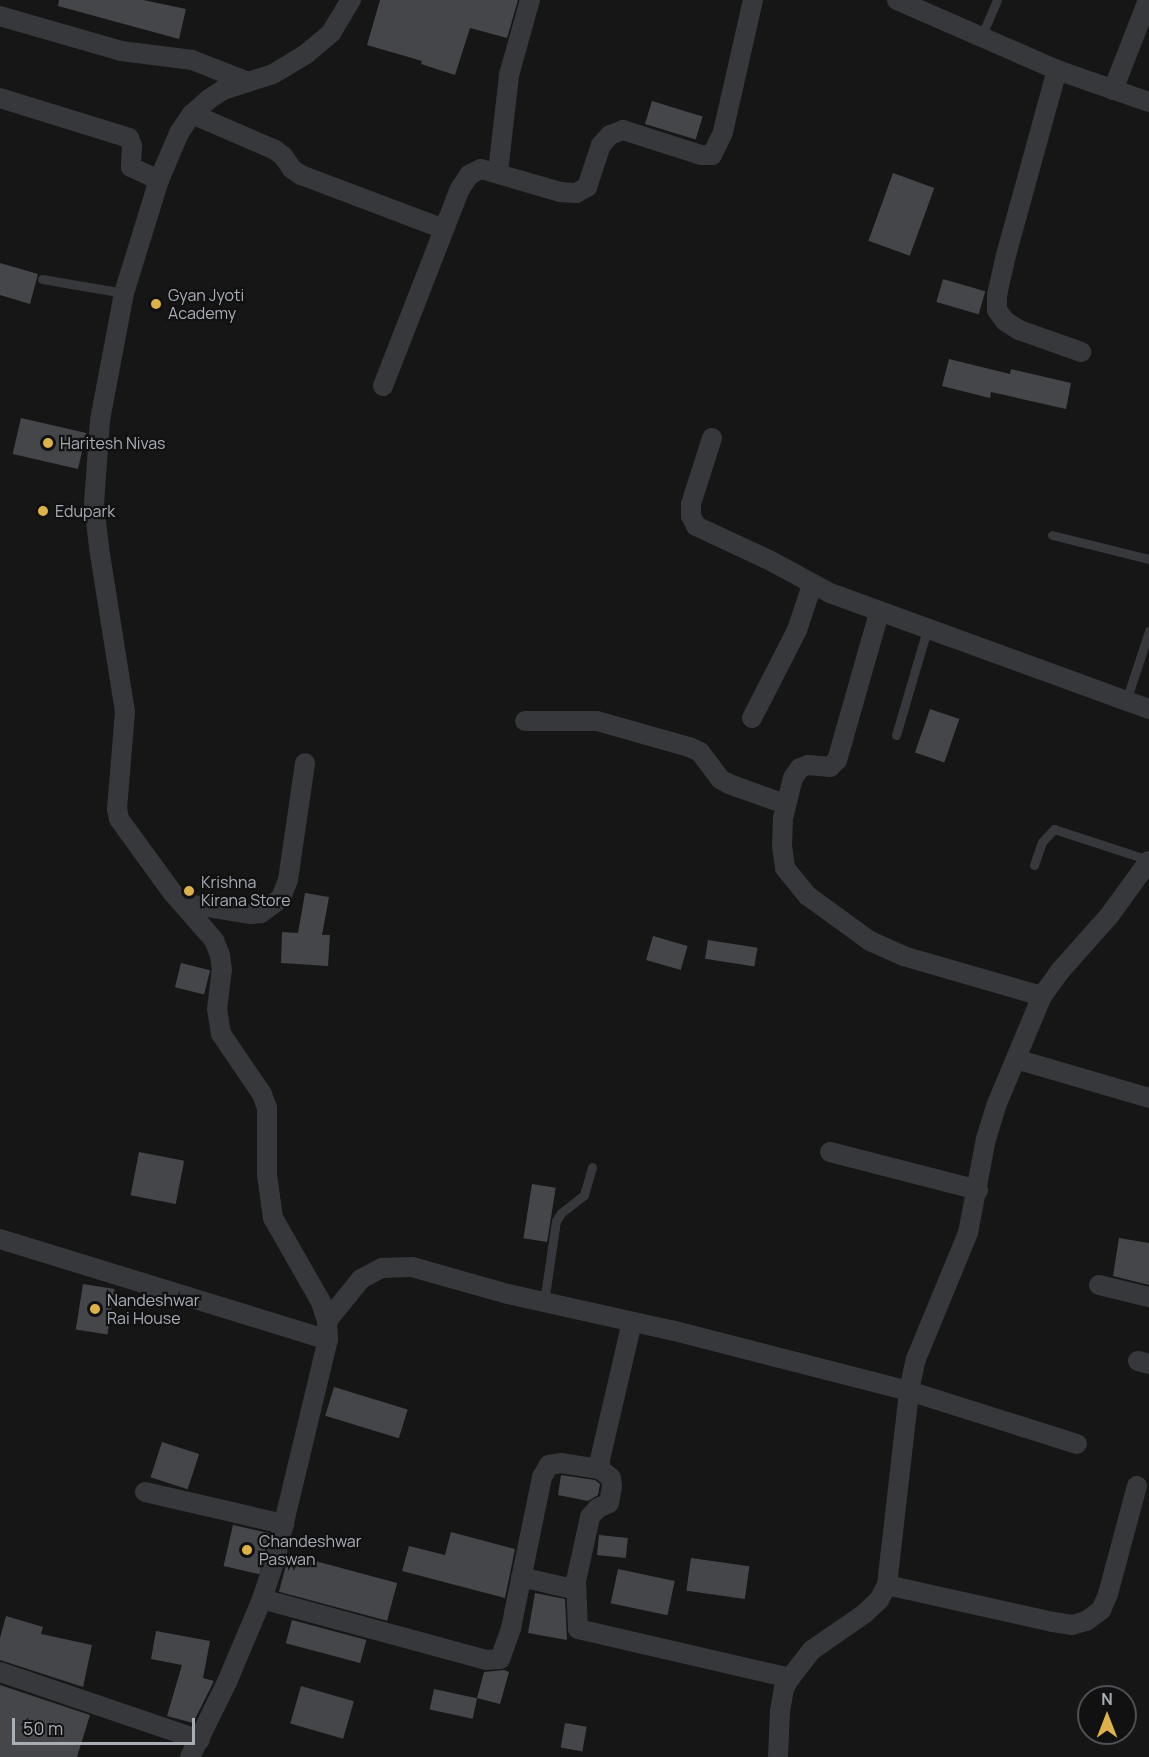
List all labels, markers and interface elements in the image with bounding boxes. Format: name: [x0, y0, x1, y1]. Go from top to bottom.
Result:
place label: Gyan Jyoti Academy: [168, 285, 244, 323]
marker: Gyan Jyoti Academy: [149, 297, 163, 311]
place label: Haritesh Nivas: [60, 433, 166, 453]
marker: Haritesh Nivas: [41, 436, 55, 450]
place label: Edupark: [55, 501, 115, 521]
marker: Edupark: [36, 504, 50, 518]
place label: Krishna Kirana Store: [201, 872, 291, 910]
marker: Krishna Kirana Store: [182, 884, 196, 898]
place label: Nandeshwar Rai House: [107, 1290, 199, 1328]
marker: Nandeshwar Rai House: [88, 1302, 102, 1316]
place label: Chandeshwar Paswan: [259, 1531, 361, 1569]
marker: Chandeshwar Paswan: [240, 1543, 254, 1557]
north arrow: [1077, 1685, 1137, 1745]
text: N: [1101, 1688, 1113, 1710]
scale bar: [15, 1706, 198, 1744]
text: 50 m: [23, 1716, 63, 1740]

